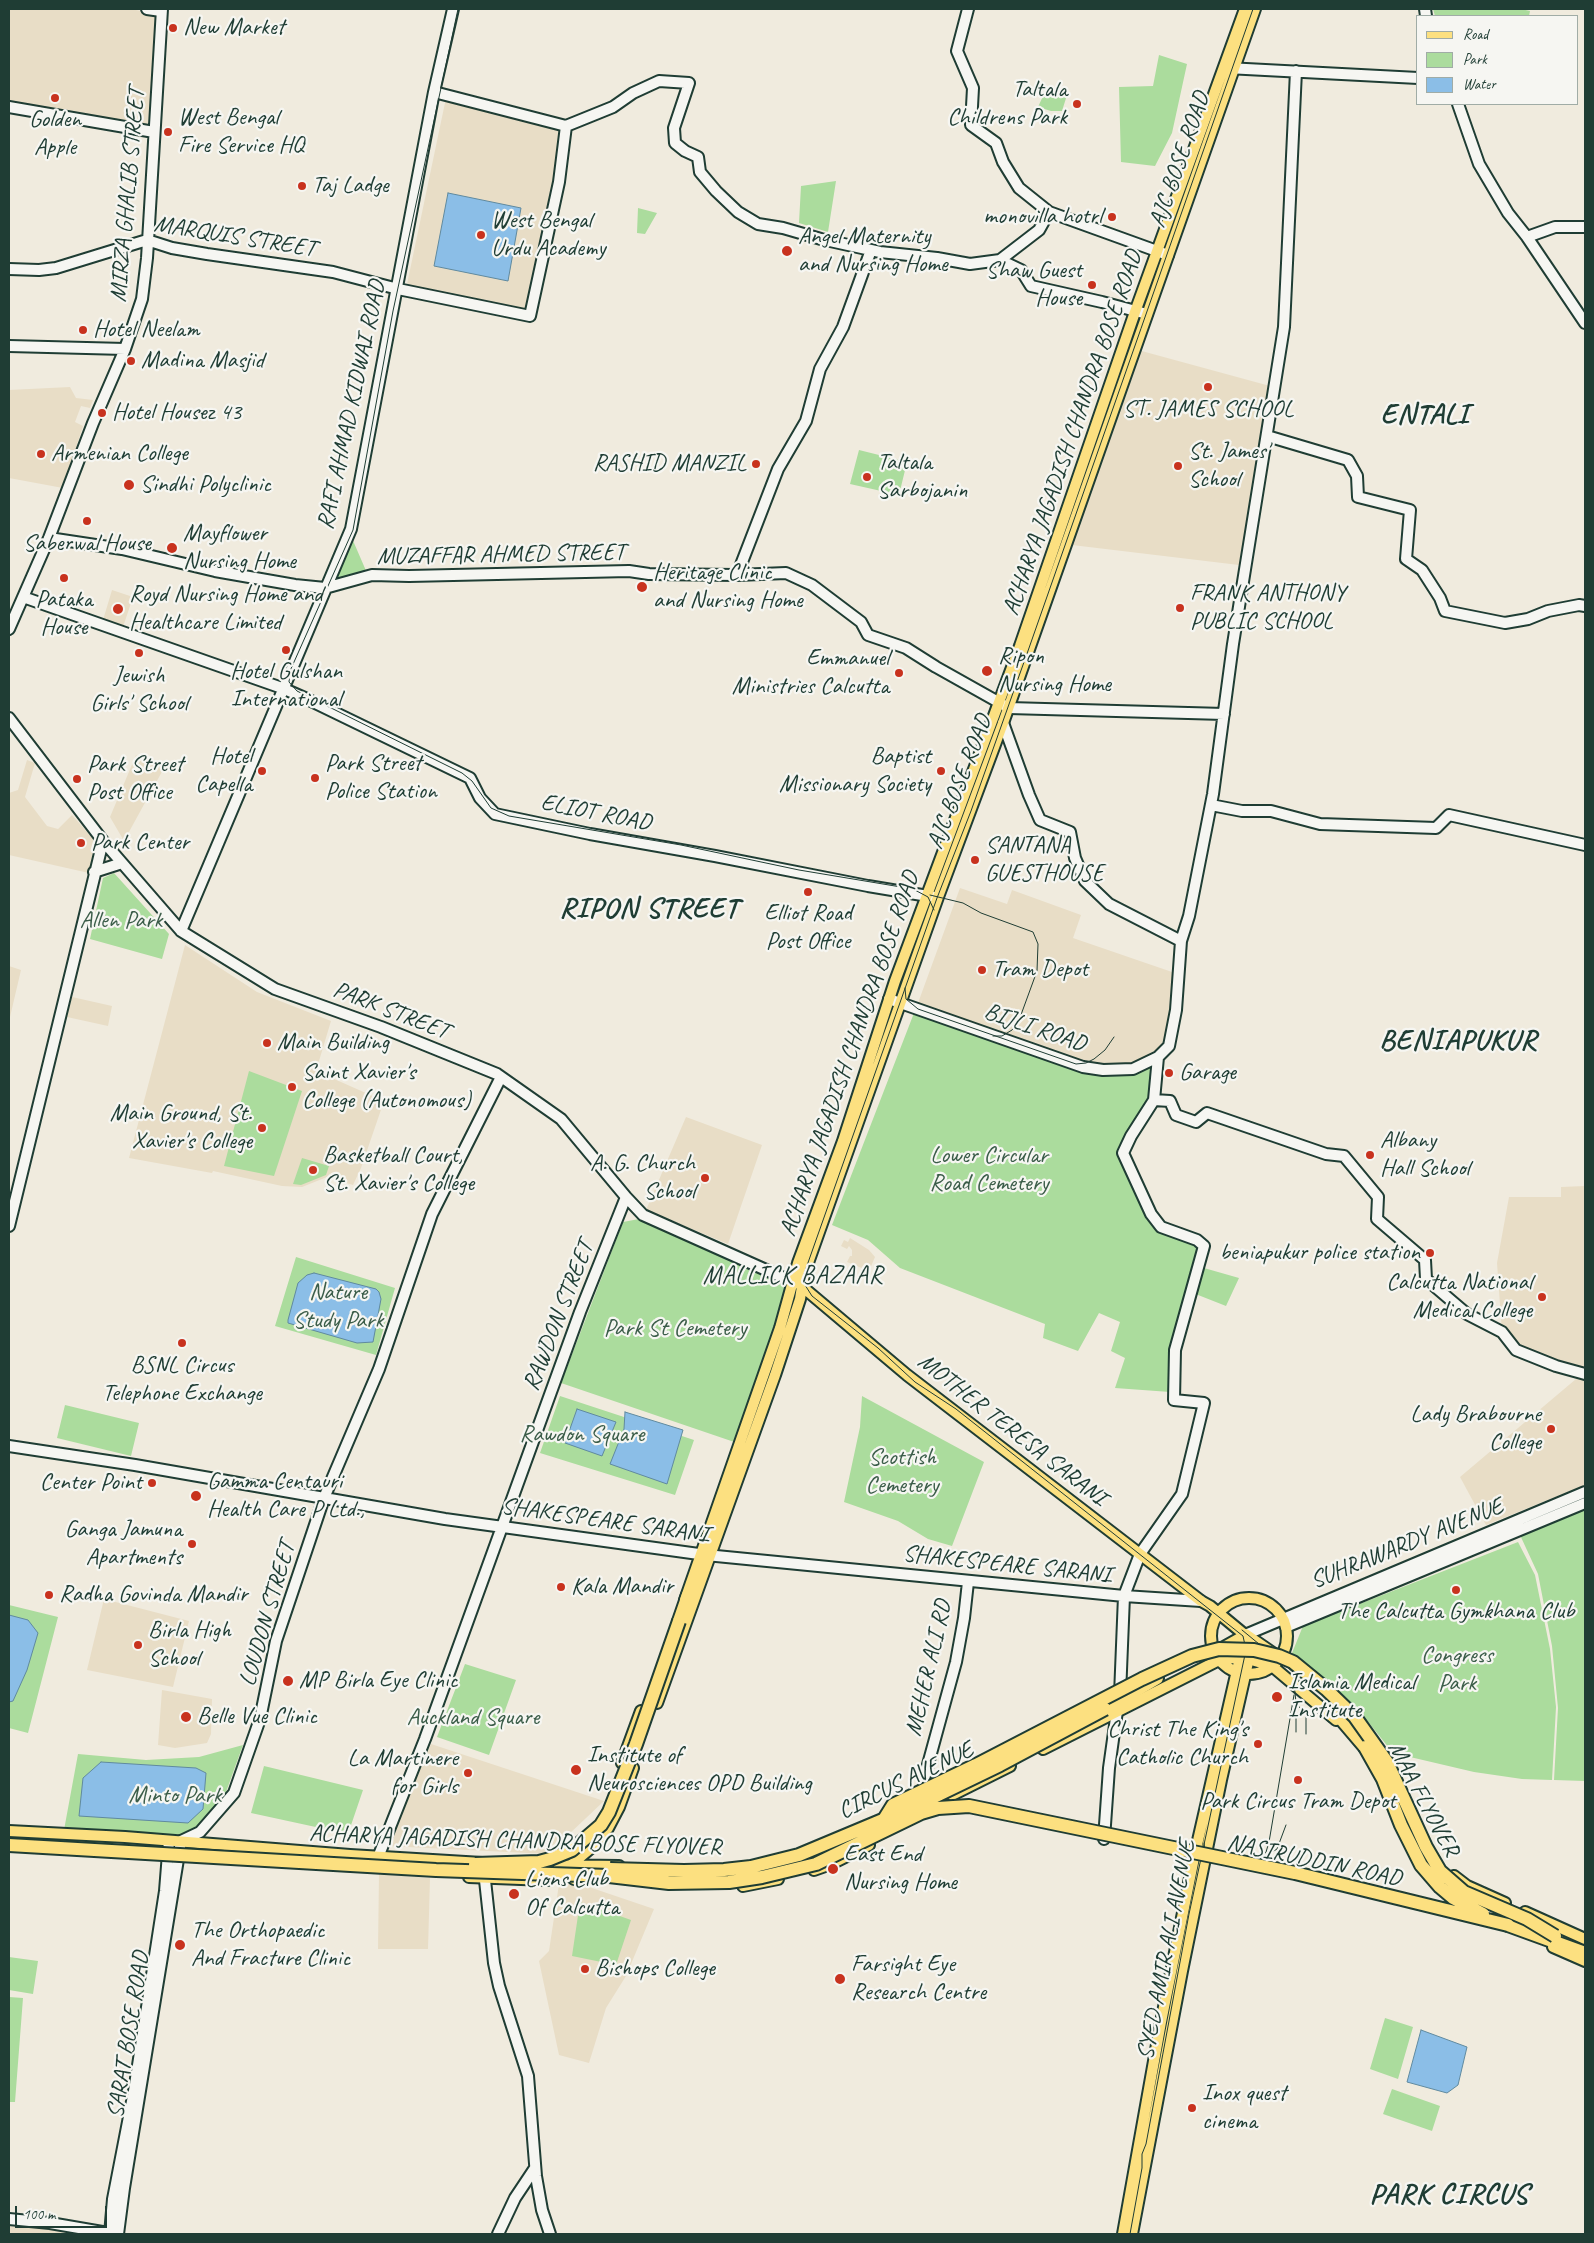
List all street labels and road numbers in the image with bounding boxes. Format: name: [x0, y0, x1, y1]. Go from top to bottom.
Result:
street label: MIRZA GHALIB STREET: [104, 87, 152, 303]
street label: AJC BOSE ROAD: [1143, 89, 1217, 231]
street label: MARQUIS STREET: [152, 210, 318, 264]
street label: ACHARYA JAGADISH CHANDRA BOSE ROAD: [997, 247, 1149, 619]
street label: RAFI AHMAD KIDWAI ROAD: [312, 278, 392, 532]
street label: MUZAFFAR AHMED STREET: [377, 538, 625, 572]
street label: AJC BOSE ROAD: [921, 711, 999, 853]
street label: ELIOT ROAD: [538, 788, 654, 838]
street label: ACHARYA JAGADISH CHANDRA BOSE ROAD: [774, 868, 926, 1240]
street label: PARK STREET: [329, 976, 453, 1046]
street label: BIJLI ROAD: [980, 997, 1090, 1059]
street label: RAWDON STREET: [517, 1237, 601, 1395]
street label: MOTHER TERESA SARANI: [912, 1347, 1112, 1513]
street label: SHAKESPEARE SARANI: [499, 1492, 711, 1550]
street label: SUHRAWARDY AVENUE: [1307, 1492, 1507, 1596]
street label: LOUDON STREET: [234, 1538, 302, 1690]
street label: SHAKESPEARE SARANI: [901, 1540, 1113, 1590]
street label: MEHER ALI RD: [899, 1597, 959, 1739]
street label: CIRCUS AVENUE: [834, 1736, 978, 1826]
street label: MAA FLYOVER: [1381, 1737, 1465, 1861]
street label: ACHARYA JAGADISH CHANDRA BOSE FLYOVER: [309, 1819, 721, 1863]
street label: NASIRUDDIN ROAD: [1224, 1828, 1404, 1894]
street label: SYED AMIR ALI AVENUE: [1132, 1838, 1202, 2062]
street label: SARAT BOSE ROAD: [102, 1950, 156, 2120]

